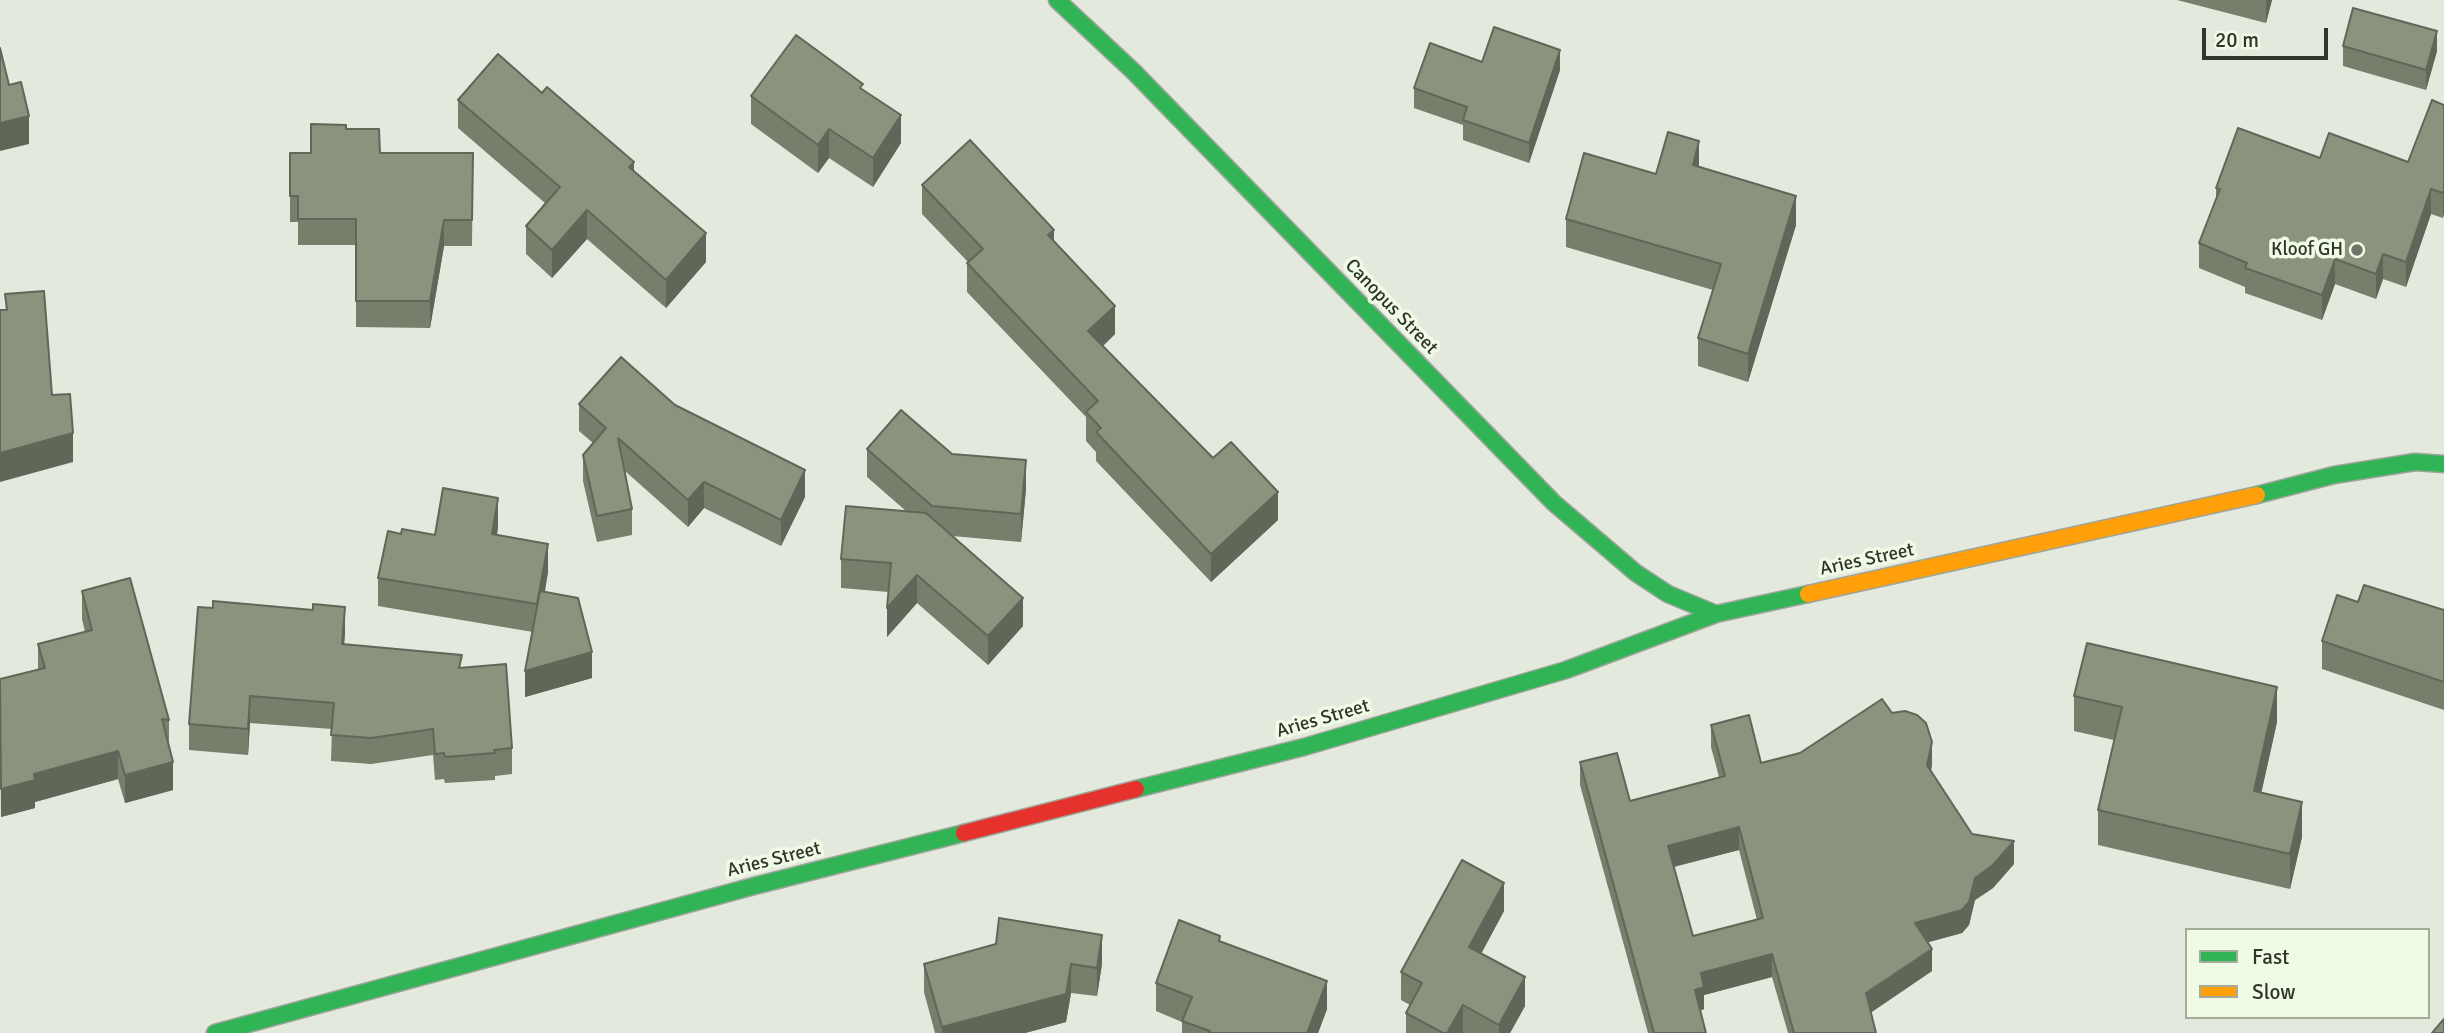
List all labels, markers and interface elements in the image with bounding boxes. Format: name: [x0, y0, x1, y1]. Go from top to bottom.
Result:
scale bar: [2206, 14, 2332, 58]
text: 20 m: [2215, 27, 2259, 53]
place label: Kloof GH: [2271, 239, 2343, 261]
marker: Kloof GH: [2349, 242, 2365, 258]
street label: Canopus Street: [1340, 255, 1442, 359]
street label: Aries Street: [1818, 539, 1916, 581]
street label: Aries Street: [1274, 695, 1372, 743]
street label: Aries Street: [725, 837, 823, 883]
legend: [2185, 928, 2430, 1019]
text: Fast: [2252, 944, 2289, 970]
text: Slow: [2252, 979, 2296, 1005]

